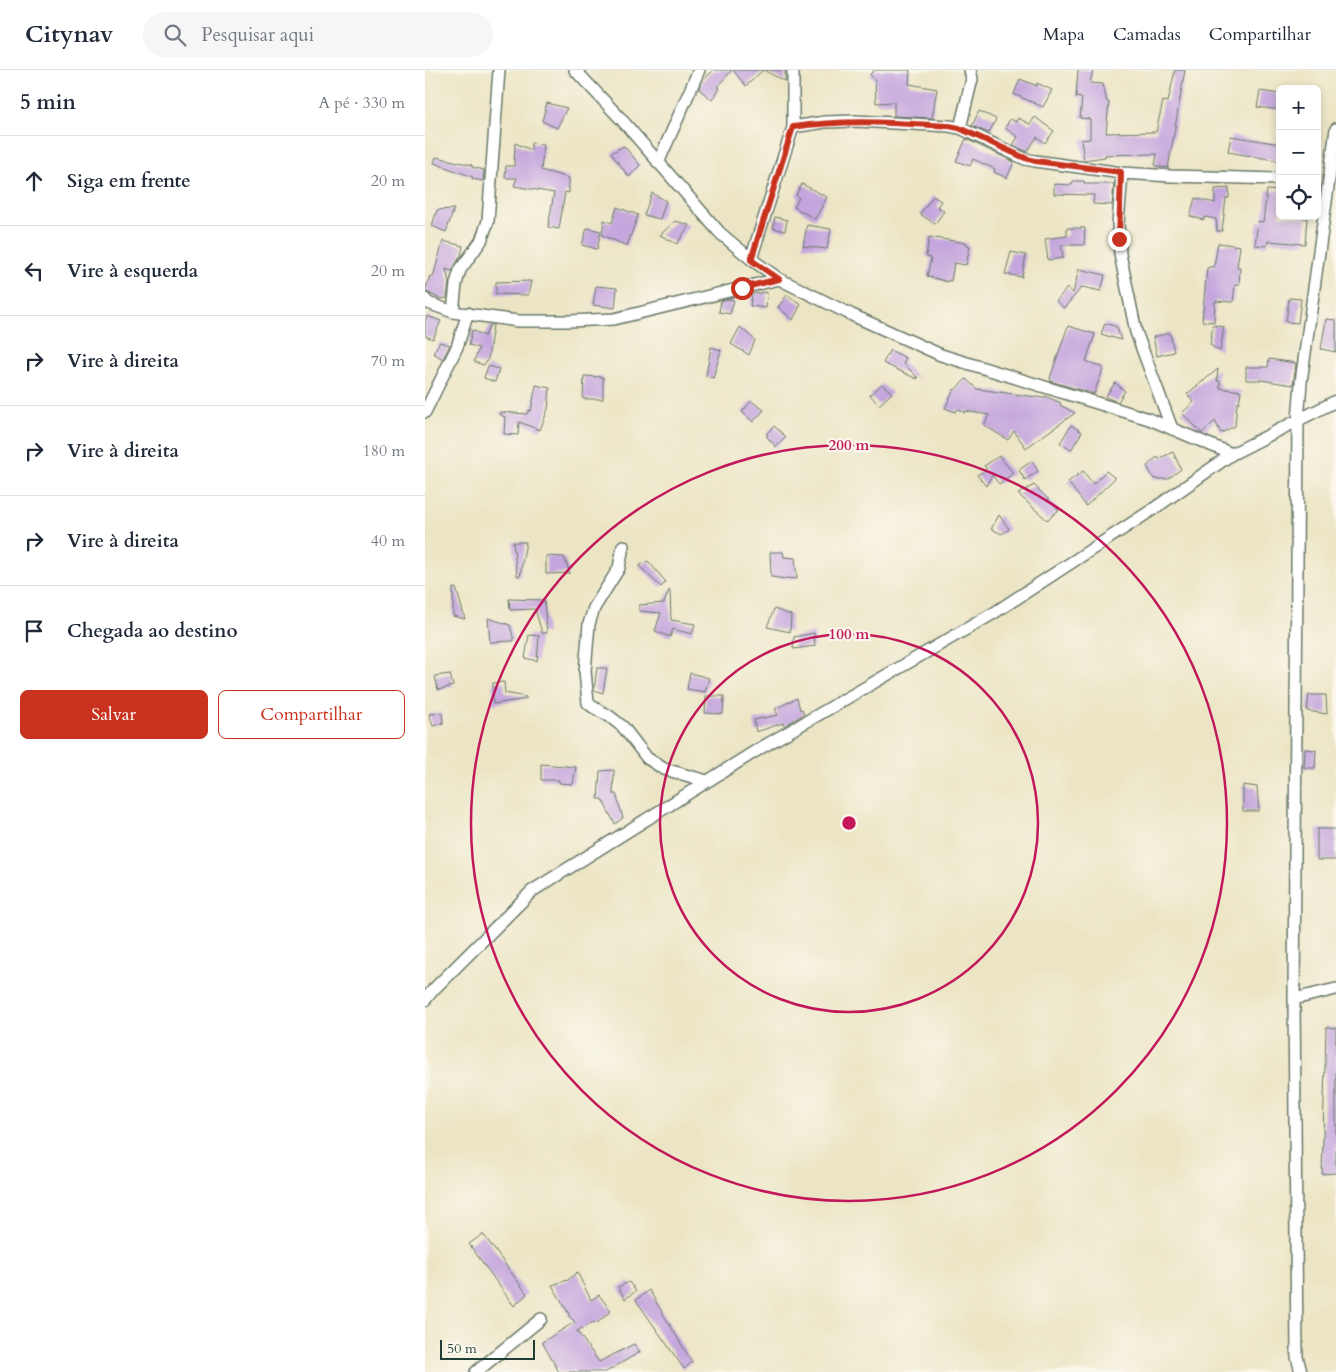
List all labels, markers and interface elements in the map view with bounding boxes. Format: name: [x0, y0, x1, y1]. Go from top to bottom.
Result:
search box: [143, 12, 493, 57]
text: Citynav: [25, 18, 113, 51]
icon: search: [161, 21, 189, 49]
text: Pesquisar aqui: [201, 22, 314, 48]
text: Mapa: [1043, 22, 1085, 47]
text: Camadas: [1113, 22, 1181, 47]
text: Compartilhar: [1209, 22, 1311, 47]
map controls: [1276, 85, 1321, 220]
button: +: [1276, 85, 1321, 130]
text: 5 min: [20, 88, 76, 117]
text: A pé · 330 m: [318, 92, 405, 114]
button: −: [1276, 130, 1321, 175]
icon: ahead: [20, 167, 48, 195]
text: Siga em frente: [67, 168, 191, 194]
text: 20 m: [371, 170, 405, 192]
button: locate: [1276, 175, 1321, 220]
route end: [1108, 228, 1131, 251]
icon: left: [20, 257, 48, 285]
text: Vire à esquerda: [67, 258, 198, 284]
text: 20 m: [371, 260, 405, 282]
route start: [731, 277, 754, 300]
icon: right: [20, 347, 48, 375]
text: Vire à direita: [67, 348, 179, 374]
text: 70 m: [371, 350, 405, 372]
text: 200 m: [829, 435, 870, 455]
icon: right: [20, 437, 48, 465]
text: Vire à direita: [67, 438, 179, 464]
text: 180 m: [363, 440, 405, 462]
icon: right: [20, 527, 48, 555]
text: Vire à direita: [67, 528, 179, 554]
text: 40 m: [371, 530, 405, 552]
icon: arrive: [20, 617, 48, 645]
text: Chegada ao destino: [67, 618, 238, 644]
text: 100 m: [829, 624, 870, 644]
button: Salvar: [20, 690, 208, 739]
button: Compartilhar: [218, 690, 405, 739]
centre of rings: [840, 814, 858, 832]
scale bar: [440, 1337, 535, 1360]
text: 50 m: [447, 1339, 477, 1358]

